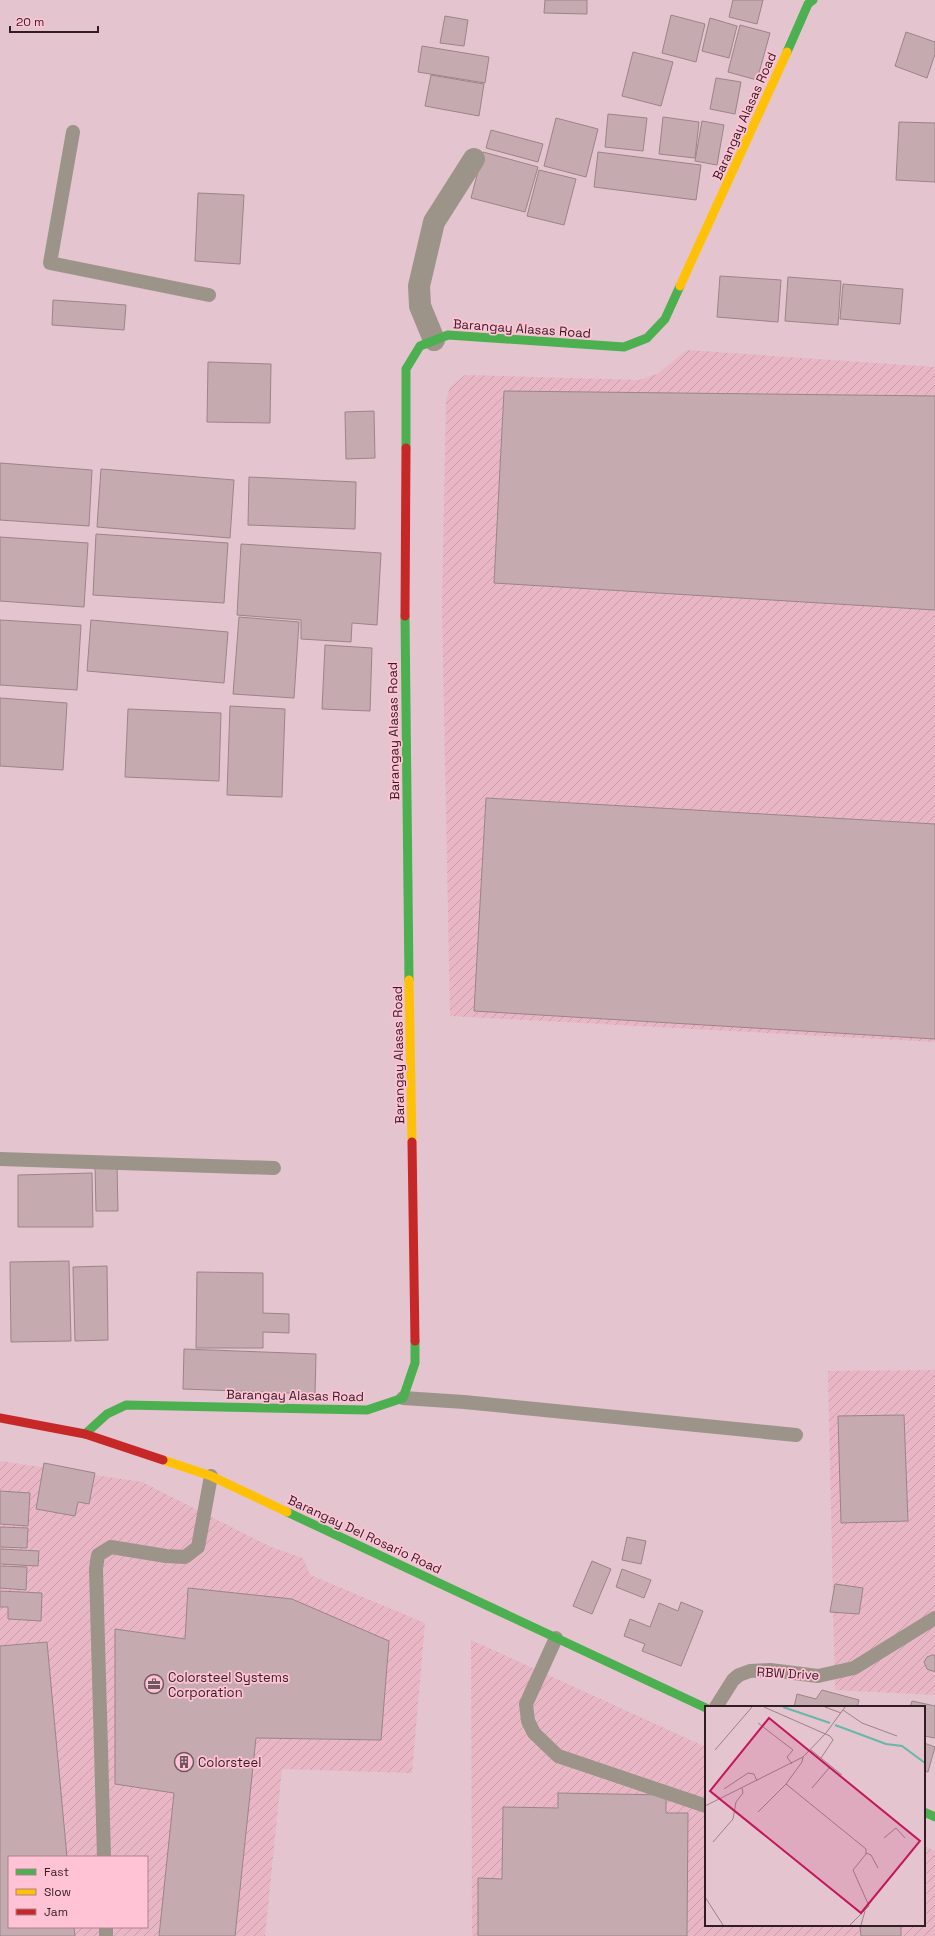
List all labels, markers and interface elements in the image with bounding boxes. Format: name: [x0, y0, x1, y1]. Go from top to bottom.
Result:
scale bar: [10, 8, 98, 34]
text: 20 m: [16, 14, 44, 30]
street label: Barangay Alasas Road: [709, 50, 780, 183]
street label: Barangay Alasas Road: [452, 315, 591, 342]
street label: Barangay Alasas Road: [384, 662, 403, 800]
street label: Barangay Alasas Road: [389, 986, 408, 1124]
street label: Barangay Alasas Road: [226, 1386, 364, 1405]
street label: Barangay Del Rosario Road: [285, 1491, 444, 1578]
street label: RBW Drive: [756, 1663, 820, 1684]
place label: Colorsteel Systems Corporation: [168, 1669, 289, 1701]
office icon: Colorsteel Systems Corporation: [143, 1673, 165, 1695]
inset map: [705, 1706, 925, 1926]
building icon: Colorsteel: [173, 1751, 195, 1773]
place label: Colorsteel: [198, 1754, 261, 1771]
legend: [8, 1856, 148, 1928]
text: Fast: [44, 1864, 69, 1880]
text: Slow: [44, 1884, 71, 1900]
text: Jam: [44, 1904, 68, 1920]

